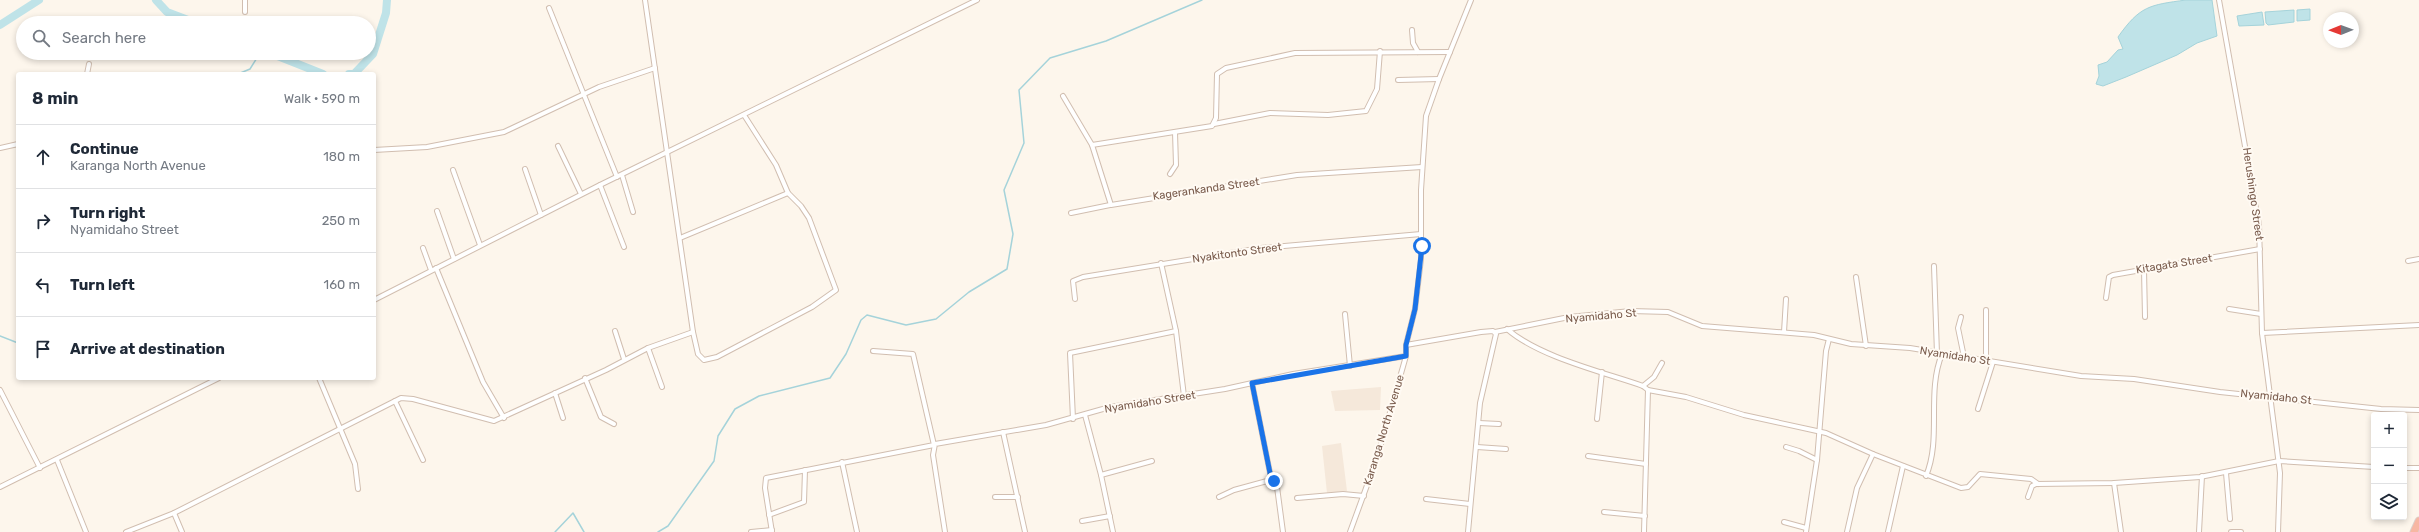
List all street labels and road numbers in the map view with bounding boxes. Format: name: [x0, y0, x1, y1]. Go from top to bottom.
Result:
street label: Herushingo Street: [2240, 147, 2266, 242]
street label: Kagerankanda Street: [1152, 175, 1261, 203]
street label: Nyakitonto Street: [1191, 240, 1283, 266]
street label: Kitagata Street: [2135, 251, 2214, 276]
street label: Nyamidaho St: [1565, 306, 1638, 326]
street label: Nyamidaho St: [1919, 344, 1992, 368]
street label: Karanga North Avenue: [1361, 373, 1407, 487]
street label: Nyamidaho St: [2240, 387, 2313, 407]
street label: Nyamidaho Street: [1103, 388, 1197, 416]

